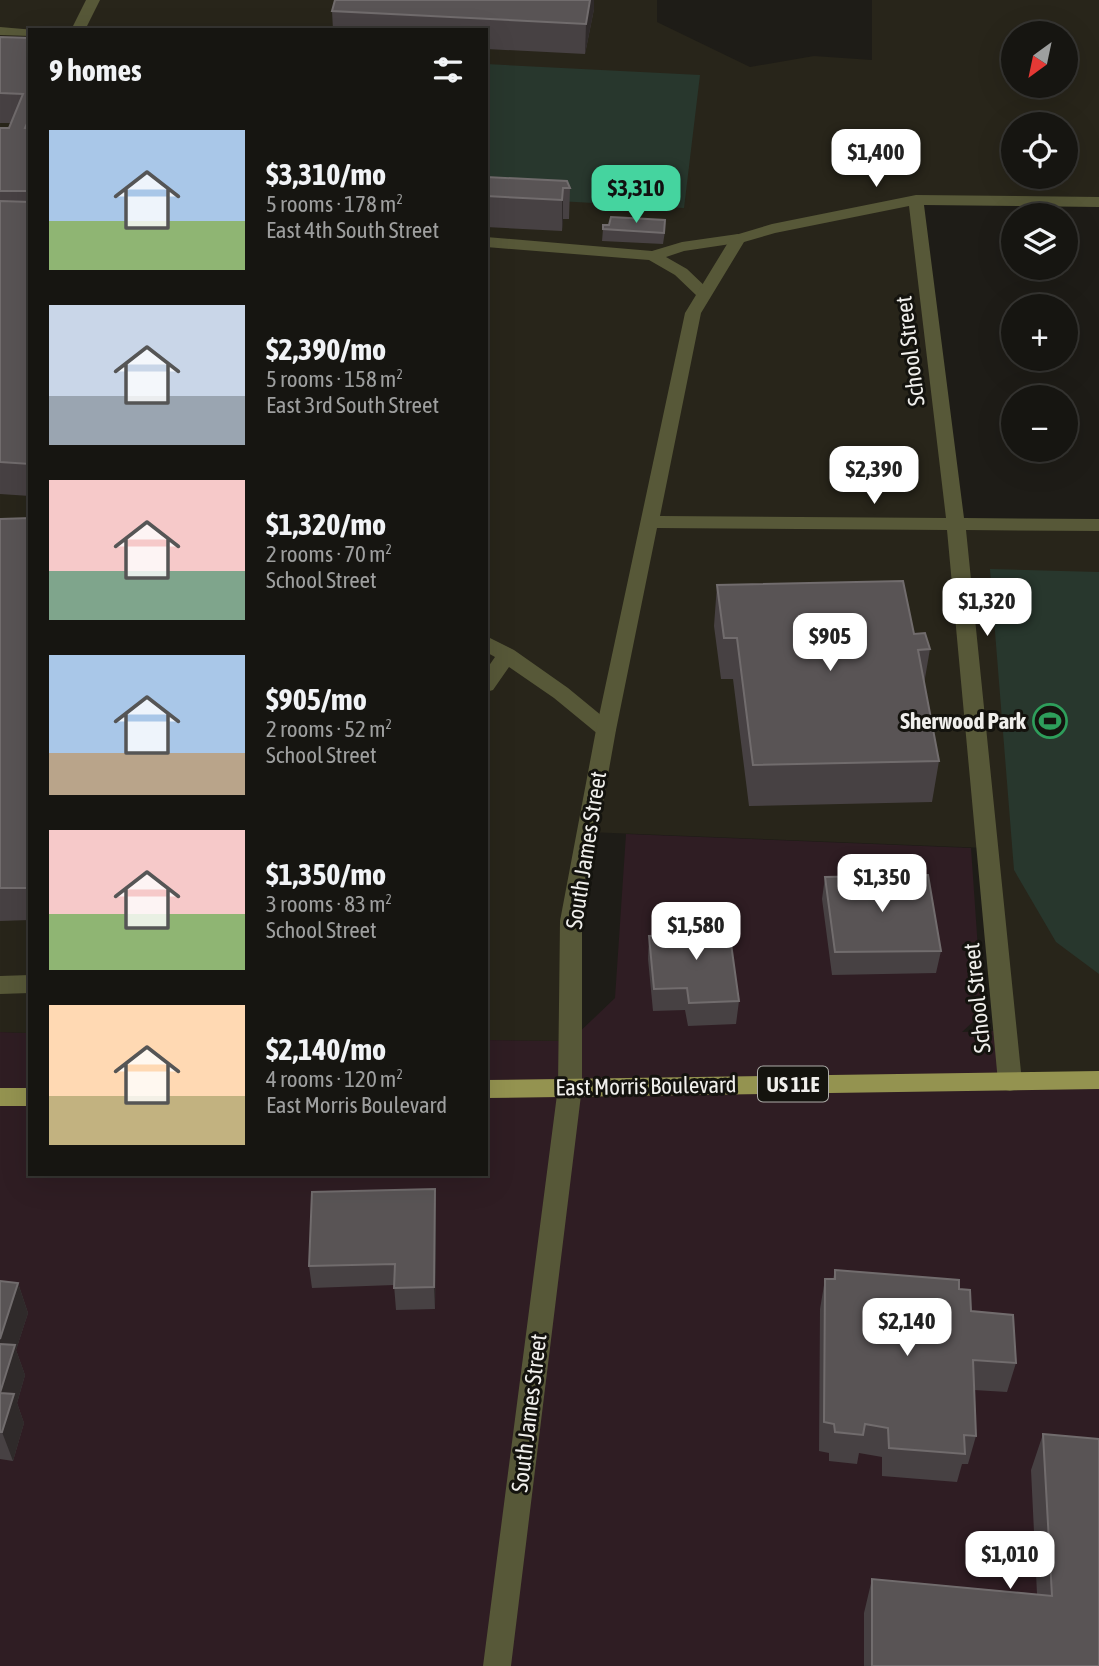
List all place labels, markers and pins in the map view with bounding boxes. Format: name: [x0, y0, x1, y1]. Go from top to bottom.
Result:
pin: $1,400: [819, 130, 933, 189]
pin: $3,310: [579, 166, 693, 225]
pin: $2,390: [817, 447, 931, 506]
pin: $1,320: [930, 578, 1044, 638]
pin: $905: [789, 614, 871, 673]
sports icon: Sherwood Park: [1031, 702, 1069, 740]
place label: Sherwood Park: [900, 708, 1027, 734]
pin: $1,350: [825, 855, 939, 914]
pin: $1,580: [639, 902, 753, 962]
pin: $2,140: [850, 1298, 964, 1358]
pin: $1,010: [953, 1532, 1067, 1591]

